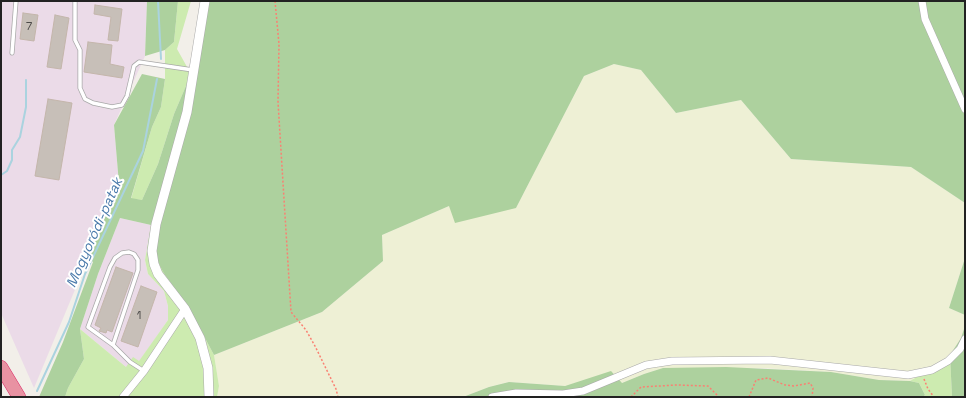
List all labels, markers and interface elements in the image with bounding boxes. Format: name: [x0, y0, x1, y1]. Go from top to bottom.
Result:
house number: 7: [26, 20, 32, 34]
water label: Mogyoródi-patak: [63, 176, 127, 290]
house number: 1: [137, 309, 141, 323]

